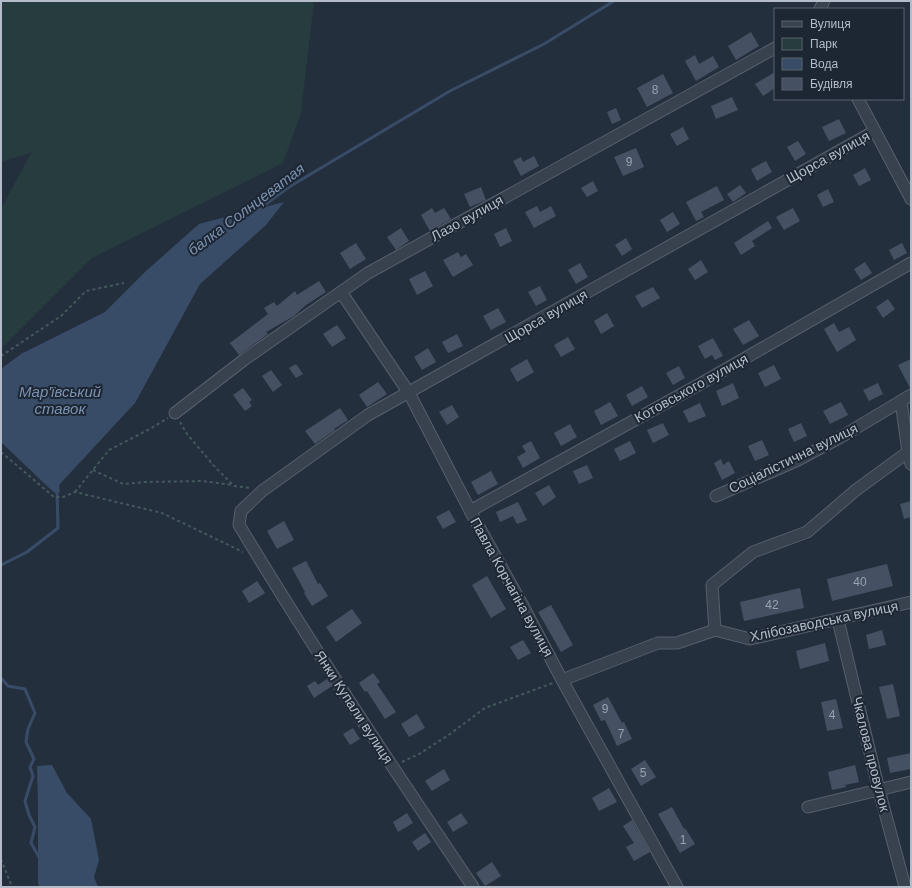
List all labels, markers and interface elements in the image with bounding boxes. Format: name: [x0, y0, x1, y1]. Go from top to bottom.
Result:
legend: [774, 8, 904, 100]
text: Вулиця: [810, 17, 851, 31]
text: Парк: [810, 37, 838, 51]
text: Вода: [810, 57, 838, 71]
text: Будівля: [810, 77, 852, 91]
house number: 8: [652, 83, 659, 97]
street label: Щорса вулиця: [784, 128, 872, 186]
house number: 9: [626, 155, 633, 169]
water label: балка Солнцеватая: [184, 160, 308, 258]
street label: Лазо вулиця: [428, 192, 506, 244]
street label: Щорса вулиця: [502, 286, 590, 346]
street label: Котовського вулиця: [631, 350, 751, 426]
water label: Мар'ївський ставок: [19, 383, 102, 417]
street label: Соціалістична вулиця: [726, 420, 860, 496]
street label: Павла Корчагіна вулиця: [467, 515, 557, 659]
house number: 40: [853, 575, 867, 589]
street label: Хлібозаводська вулиця: [748, 597, 900, 645]
house number: 42: [765, 598, 779, 612]
street label: Янки Купали вулиця: [311, 648, 397, 766]
street label: Чкалова провулок: [849, 695, 893, 814]
house number: 9: [602, 702, 609, 716]
house number: 4: [829, 708, 836, 722]
house number: 7: [618, 727, 625, 741]
house number: 5: [640, 766, 647, 780]
house number: 1: [680, 833, 687, 847]

